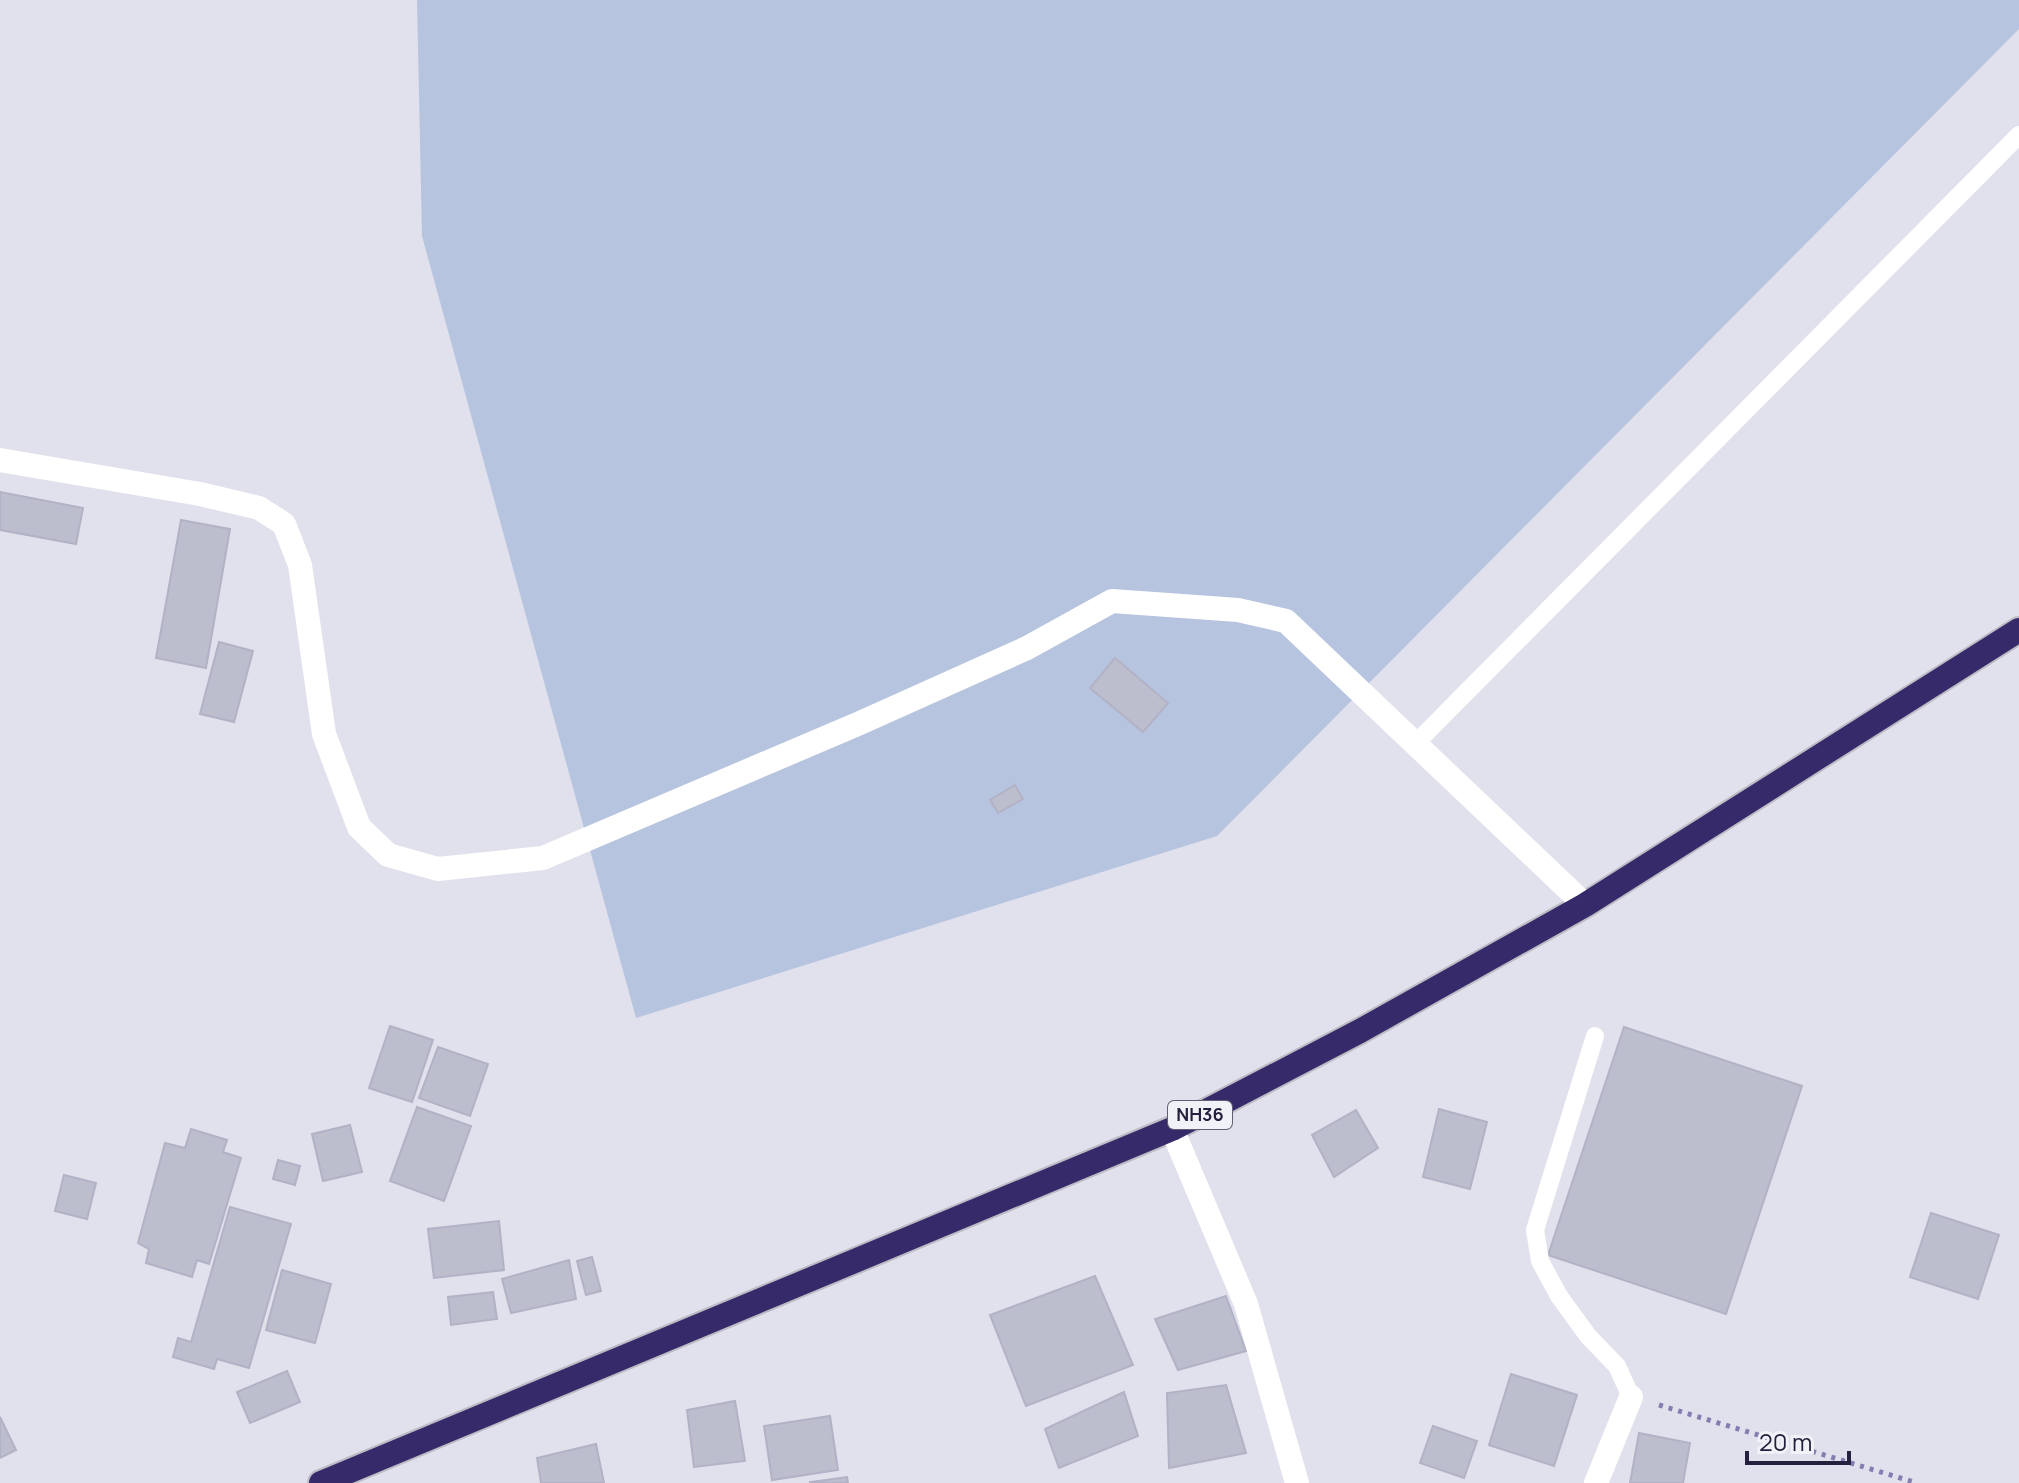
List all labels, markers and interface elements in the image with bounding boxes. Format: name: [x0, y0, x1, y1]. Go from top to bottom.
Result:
road number: NH36: [1168, 1101, 1232, 1129]
scale bar: [1747, 1415, 1849, 1465]
text: 20 m: [1759, 1425, 1812, 1458]

